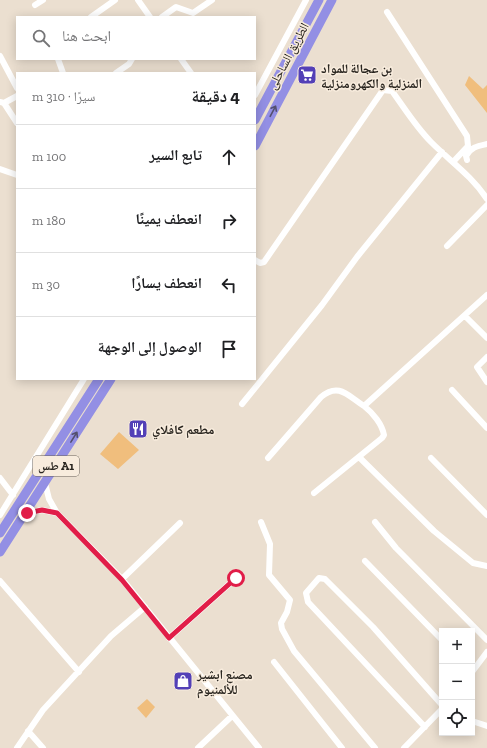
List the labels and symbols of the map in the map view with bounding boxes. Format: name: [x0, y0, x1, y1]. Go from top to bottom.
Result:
street label: الطريق الساحلى: [264, 20, 313, 92]
place label: بن عجالة للمواد المنزلية والكهرومنزلية: [321, 61, 422, 91]
supermarket icon: بن عجالة للمواد المنزلية والكهرومنزلية: [296, 64, 318, 86]
one-way arrow: [270, 106, 277, 118]
restaurant icon: مطعم كافلاي: [127, 418, 149, 440]
place label: مطعم كافلاي: [152, 422, 214, 440]
one-way arrow: [71, 431, 79, 443]
road number: طس A1: [33, 456, 79, 476]
route end: [18, 504, 36, 522]
route start: [227, 569, 245, 587]
place label: مصنع ابشير للألمنيوم: [196, 667, 253, 699]
shop icon: مصنع ابشير للألمنيوم: [172, 670, 194, 692]

